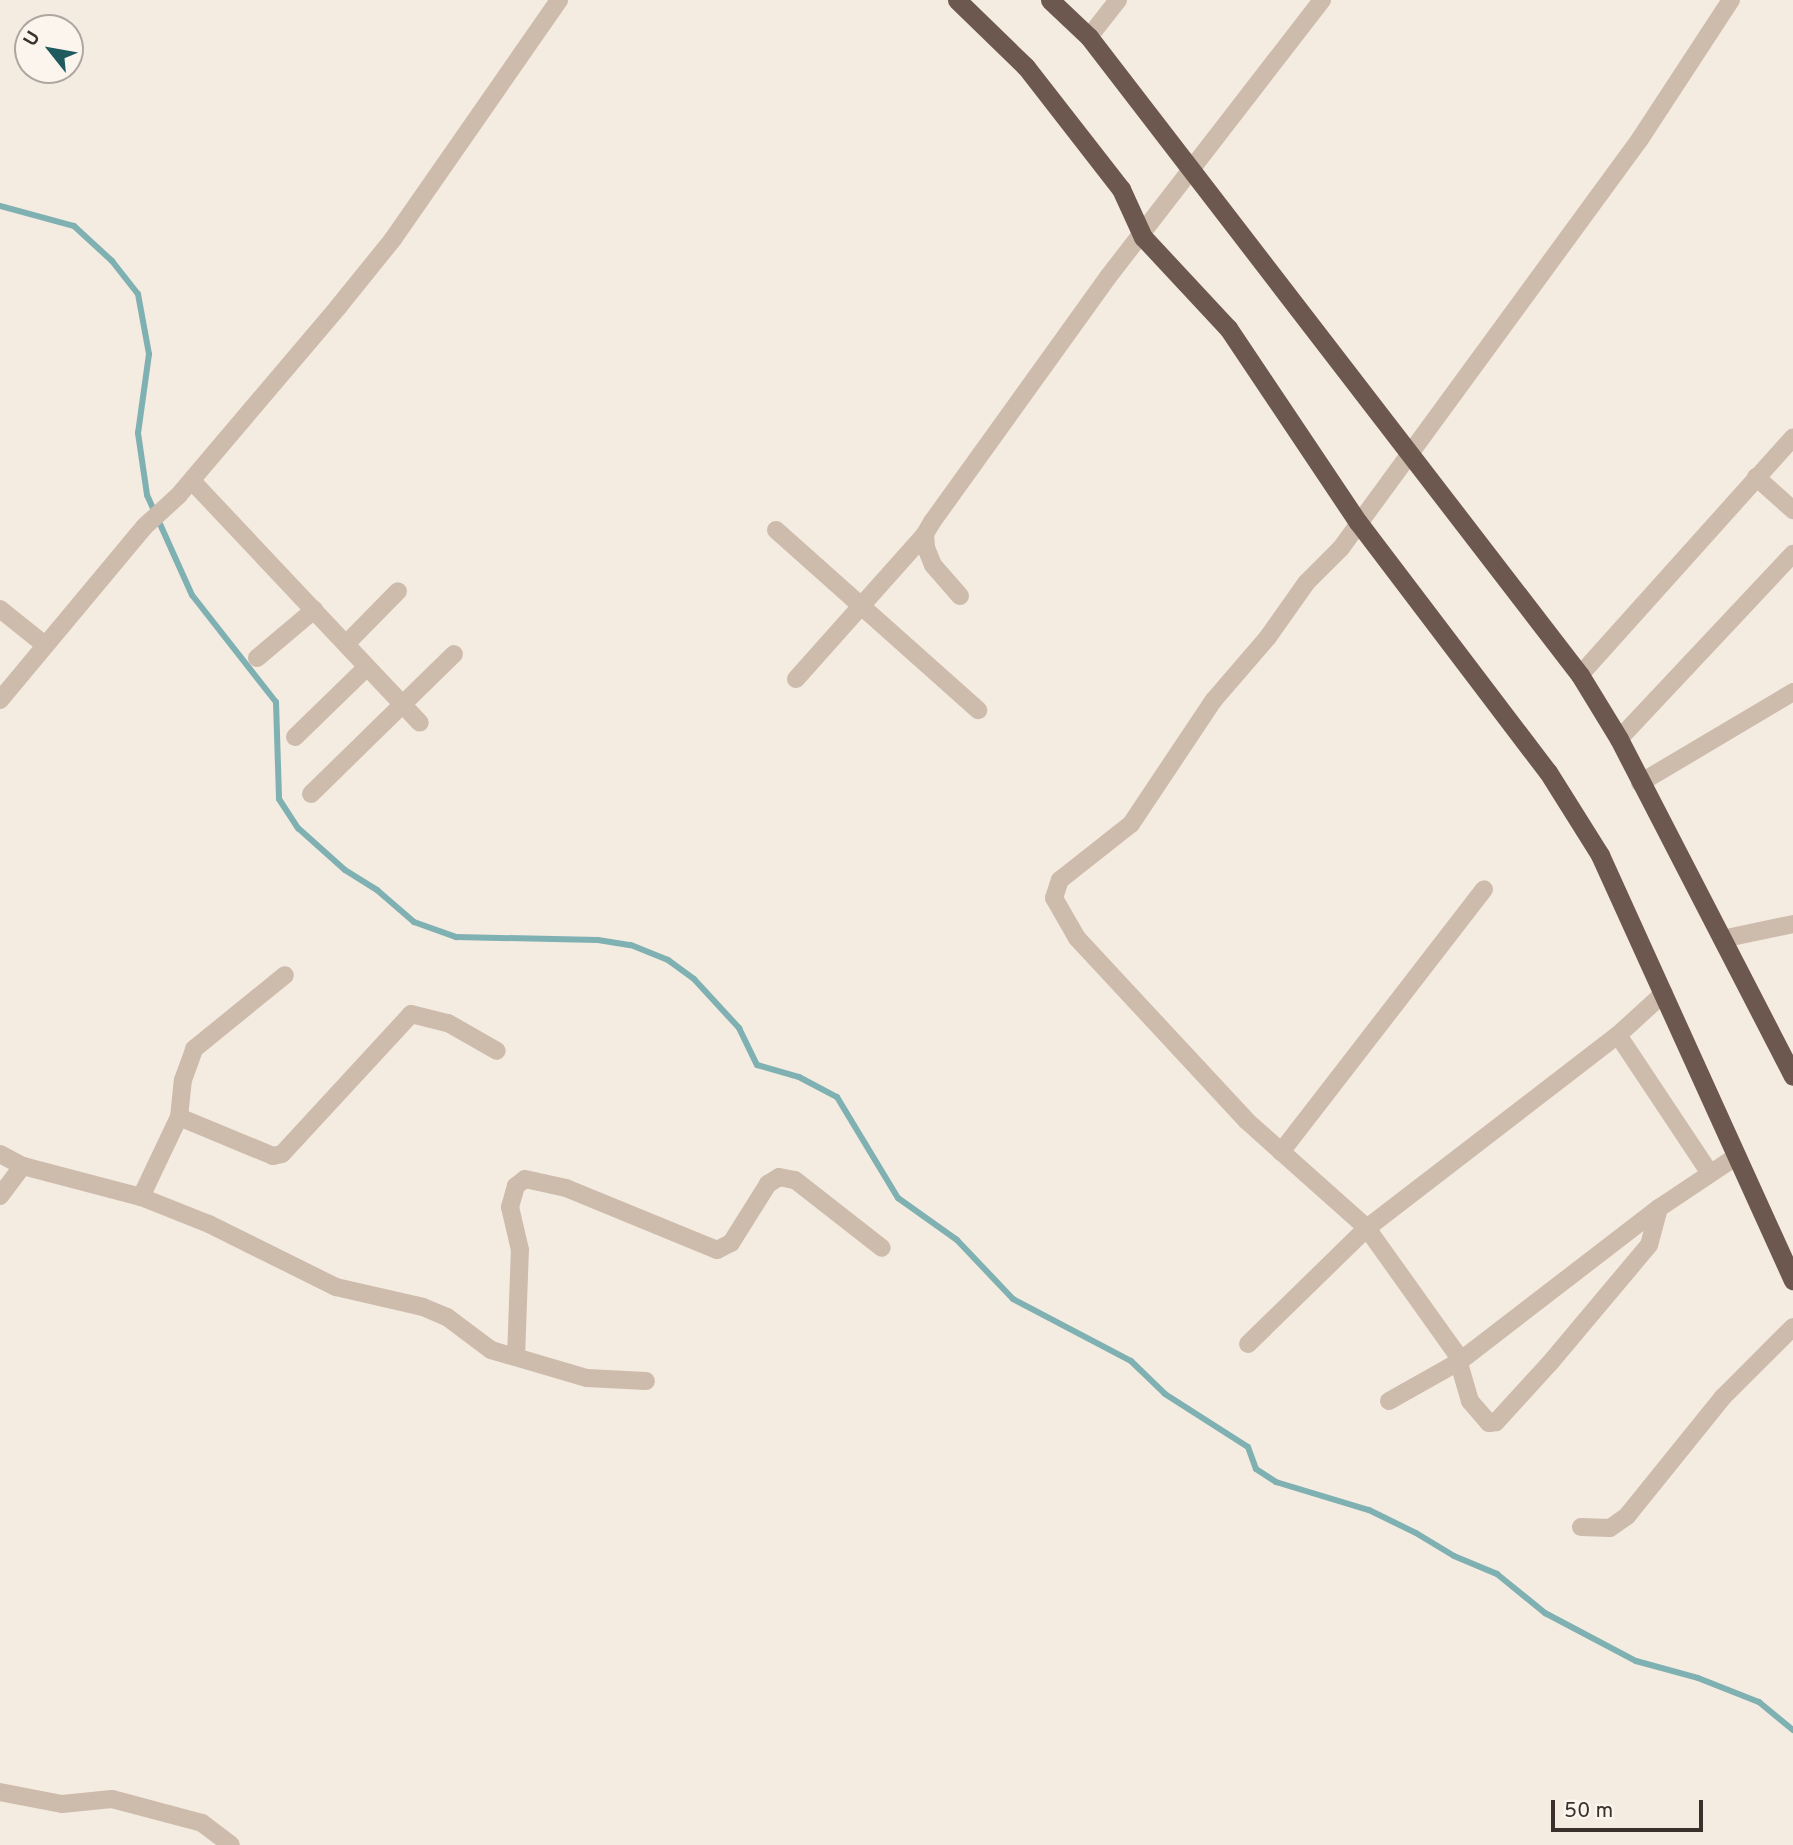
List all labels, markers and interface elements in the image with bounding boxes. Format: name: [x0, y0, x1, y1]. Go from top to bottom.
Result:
north arrow: [14, 14, 84, 84]
text: U: [19, 27, 46, 51]
scale bar: [1555, 1786, 1707, 1830]
text: 50 m: [1564, 1798, 1613, 1825]

